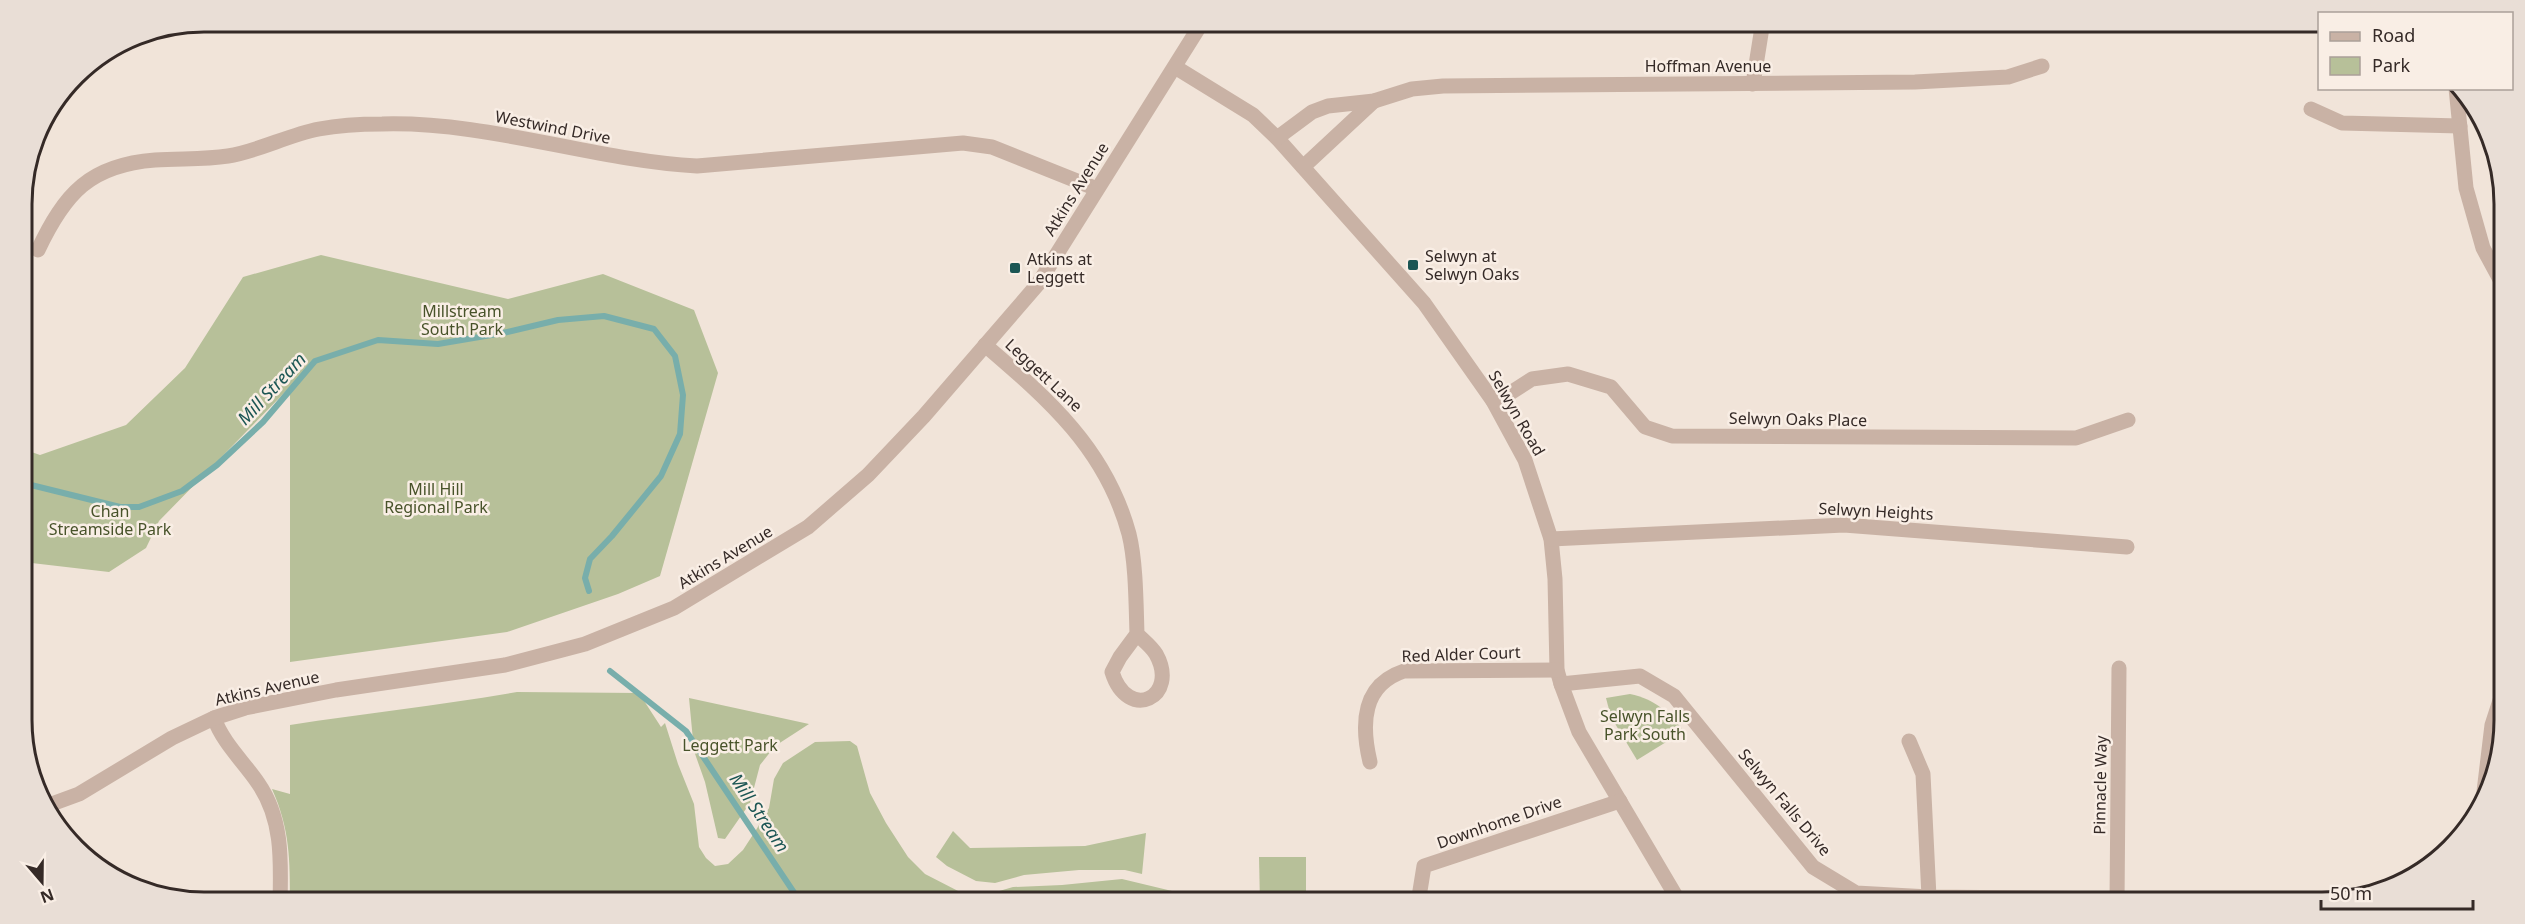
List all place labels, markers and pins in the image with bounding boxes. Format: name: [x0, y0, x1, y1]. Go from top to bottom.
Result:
place label: Selwyn at Selwyn Oaks: [1425, 245, 1519, 285]
place label: Atkins at Leggett: [1027, 248, 1092, 288]
marker: Selwyn at Selwyn Oaks: [1406, 258, 1420, 272]
marker: Atkins at Leggett: [1008, 261, 1022, 275]

